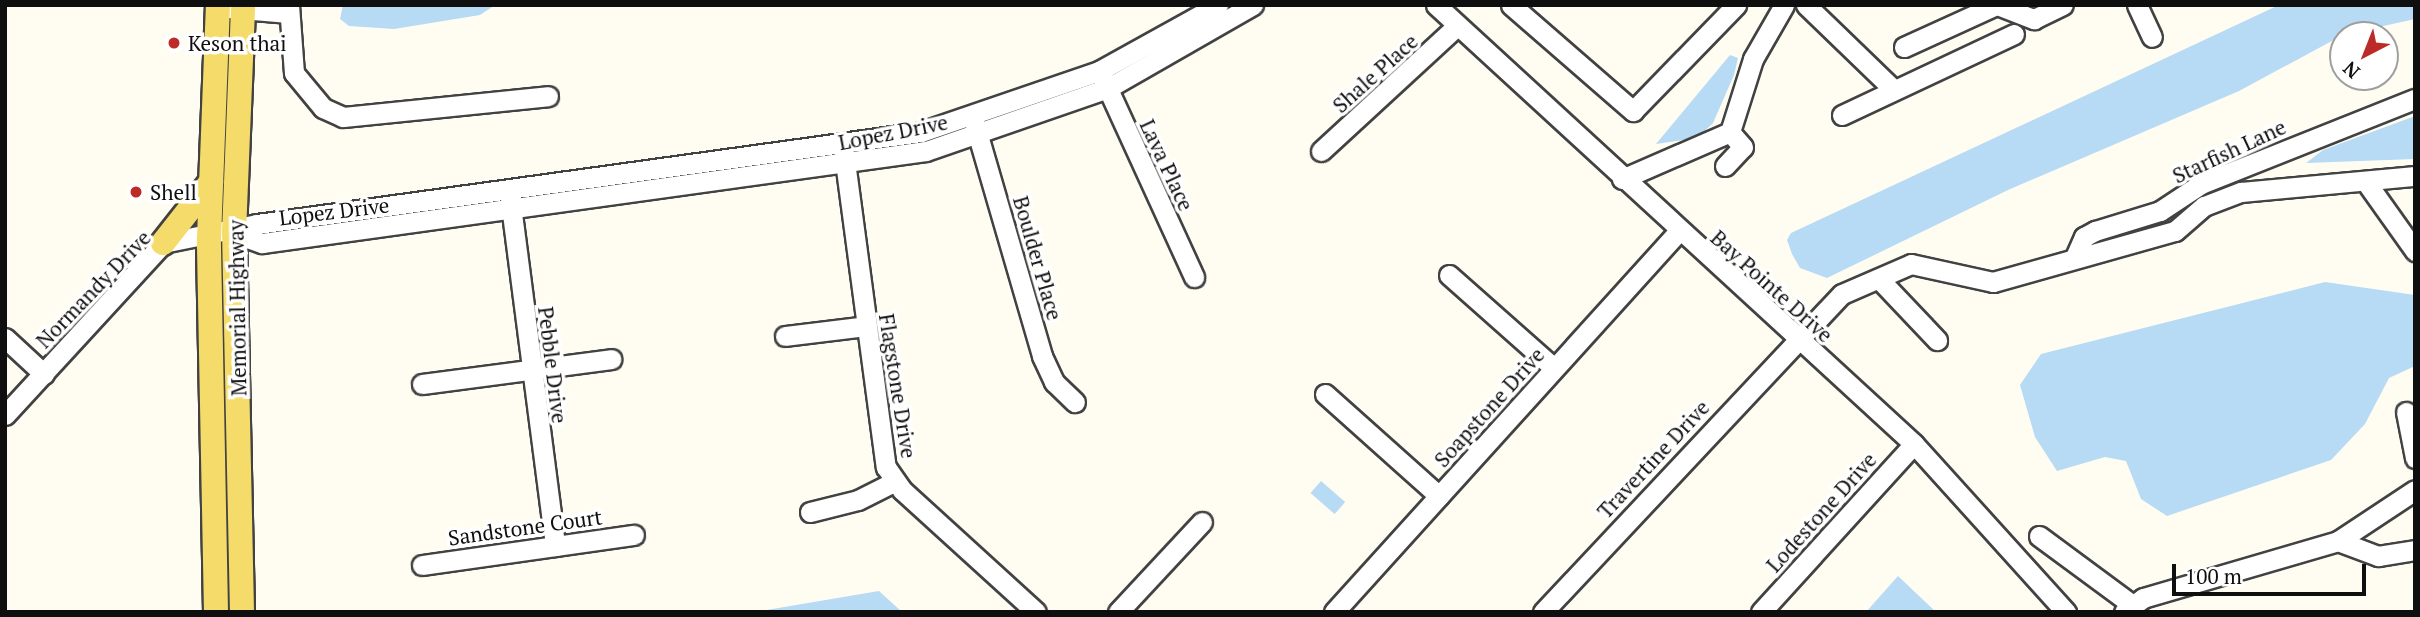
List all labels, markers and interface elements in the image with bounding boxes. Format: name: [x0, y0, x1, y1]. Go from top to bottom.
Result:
north arrow: [2329, 21, 2399, 91]
street label: Shale Place: [1327, 28, 1423, 118]
place label: Keson thai: [188, 30, 286, 56]
marker: Keson thai: [166, 35, 182, 51]
text: N: [2337, 56, 2365, 85]
street label: Lopez Drive: [836, 109, 950, 155]
street label: Starfish Lane: [2168, 114, 2290, 188]
street label: Lava Place: [1135, 115, 1199, 215]
place label: Shell: [150, 179, 197, 205]
marker: Shell: [128, 184, 144, 200]
street label: Lopez Drive: [277, 192, 391, 230]
street label: Boulder Place: [1008, 193, 1068, 323]
street label: Memorial Highway: [223, 220, 251, 396]
street label: Normandy Drive: [31, 225, 155, 353]
street label: Bay Pointe Drive: [1706, 225, 1838, 347]
street label: Pebble Drive: [533, 305, 573, 425]
street label: Flagstone Drive: [874, 312, 922, 460]
street label: Soapstone Drive: [1429, 342, 1549, 472]
street label: Travertine Drive: [1592, 395, 1714, 523]
street label: Lodestone Drive: [1761, 447, 1881, 577]
street label: Sandstone Court: [446, 504, 604, 550]
scale bar: [2175, 550, 2369, 594]
text: 100 m: [2185, 562, 2242, 590]

